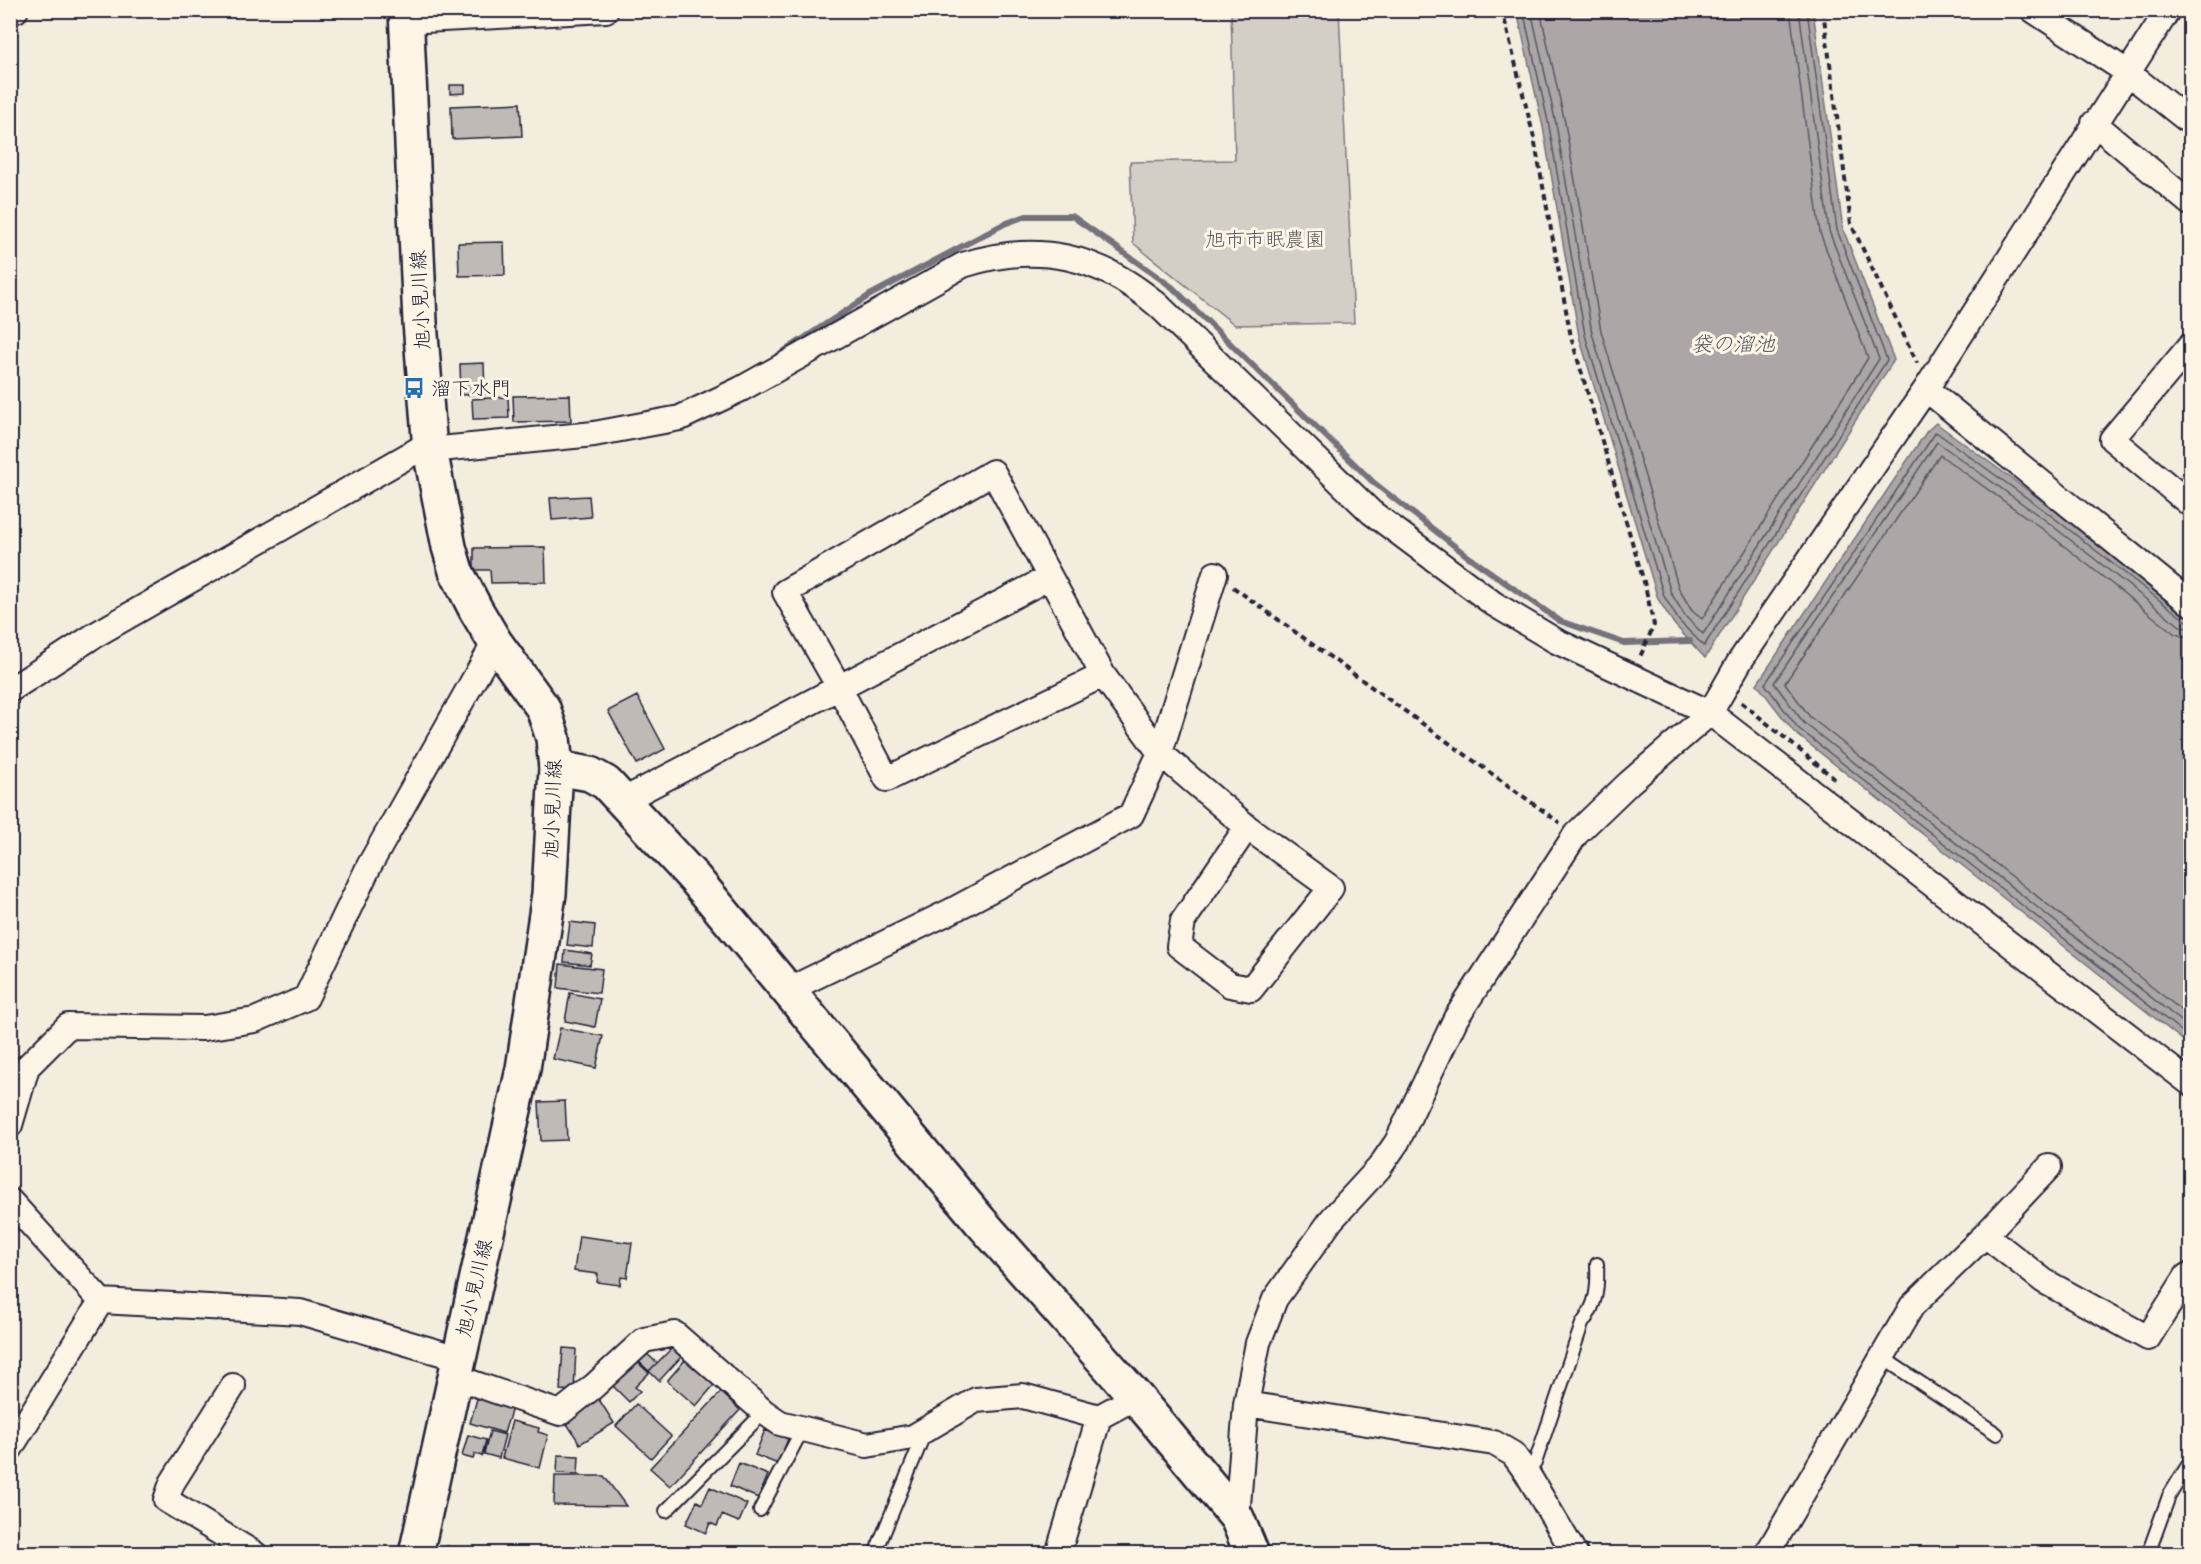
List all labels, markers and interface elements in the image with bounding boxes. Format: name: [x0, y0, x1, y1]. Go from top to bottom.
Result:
park label: 旭市市眠農園: [1205, 227, 1325, 252]
street label: 旭小見川線: [405, 249, 436, 351]
water label: 袋の溜池: [1691, 331, 1776, 358]
bus stop icon: 溜下水門: [402, 376, 426, 400]
place label: 溜下水門: [431, 376, 511, 401]
street label: 旭小見川線: [538, 759, 567, 859]
street label: 旭小見川線: [451, 1237, 498, 1340]

